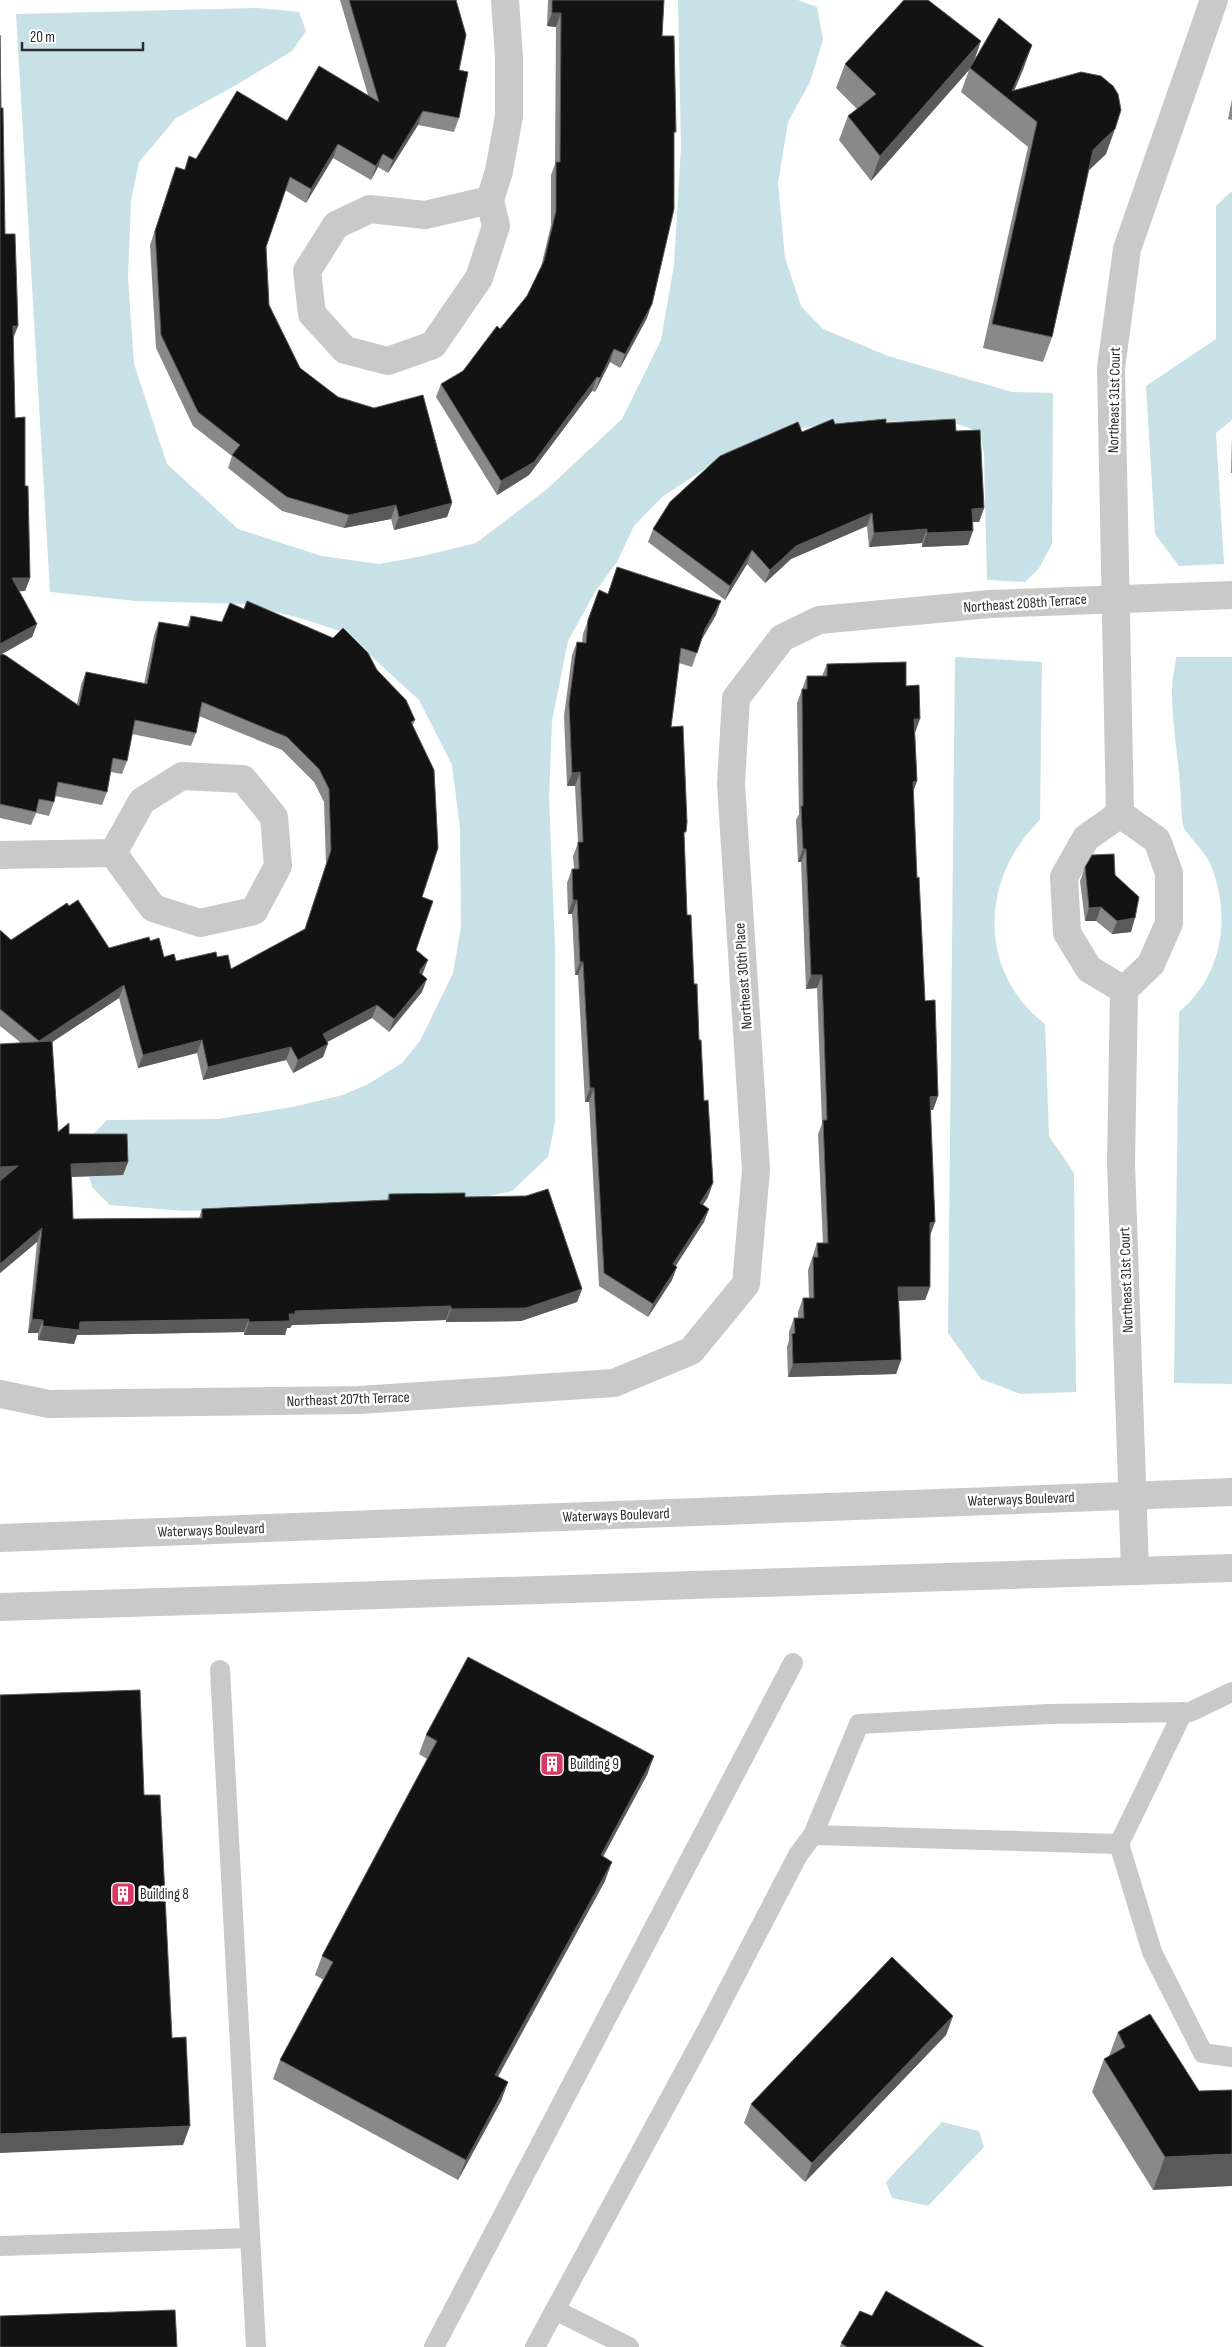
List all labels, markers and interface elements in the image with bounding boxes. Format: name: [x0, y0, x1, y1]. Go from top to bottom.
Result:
scale bar: [22, 20, 144, 52]
text: 20 m: [30, 28, 55, 47]
street label: Northeast 31st Court: [1104, 346, 1125, 453]
street label: Northeast 208th Terrace: [963, 590, 1087, 617]
street label: Northeast 30th Place: [730, 922, 757, 1030]
street label: Northeast 31st Court: [1115, 1226, 1138, 1333]
street label: Northeast 207th Terrace: [286, 1388, 410, 1411]
street label: Waterways Boulevard: [967, 1488, 1075, 1511]
street label: Waterways Boulevard: [562, 1504, 670, 1527]
street label: Waterways Boulevard: [157, 1519, 265, 1542]
building icon: Building 9: [539, 1751, 565, 1777]
place label: Building 9: [570, 1755, 619, 1774]
building icon: Building 8: [110, 1881, 136, 1907]
place label: Building 8: [140, 1885, 189, 1904]

